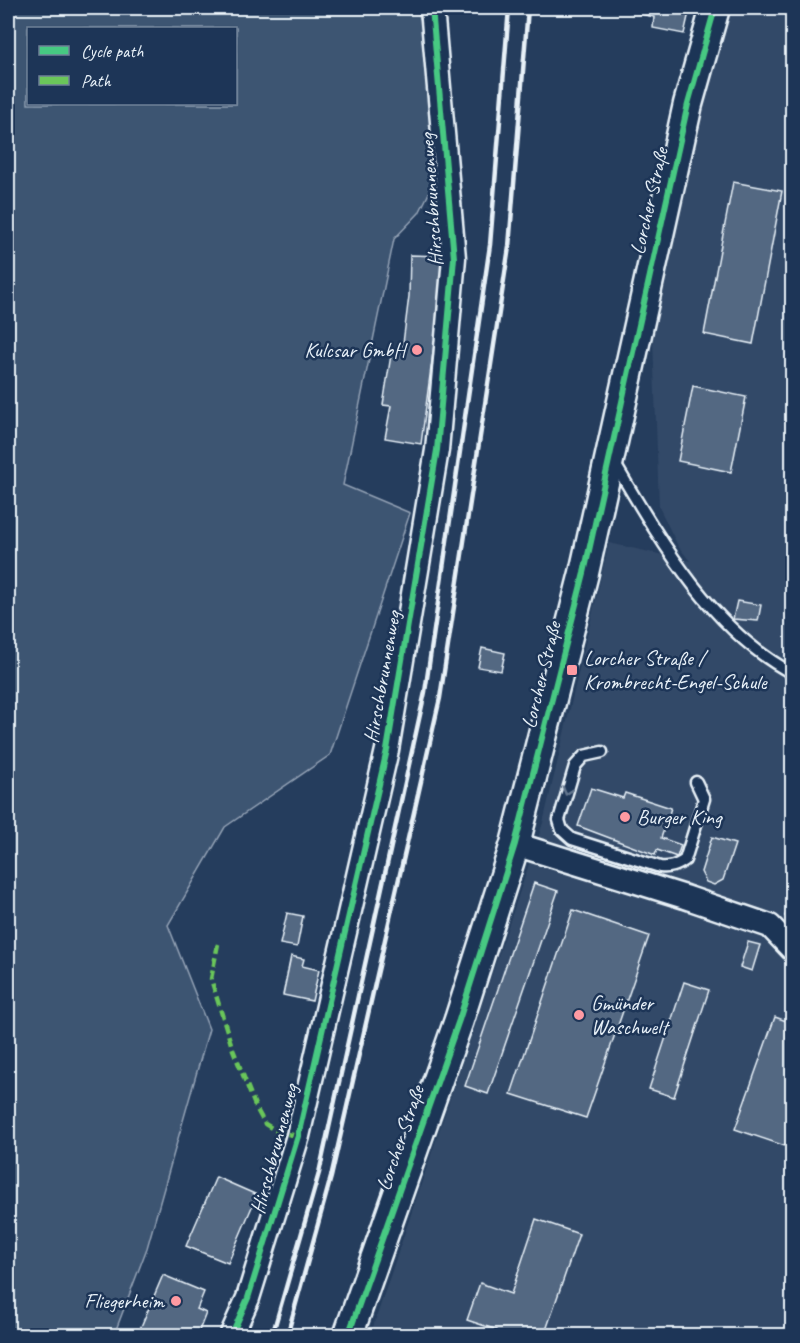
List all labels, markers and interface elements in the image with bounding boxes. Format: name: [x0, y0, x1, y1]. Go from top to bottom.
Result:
legend: [27, 27, 237, 105]
text: Cycle path: [81, 40, 144, 62]
text: Path: [81, 70, 111, 92]
street label: Hirschbrunnenweg: [413, 131, 449, 267]
street label: Lorcher Straße: [624, 143, 674, 257]
place label: Kulcsar GmbH: [305, 337, 408, 363]
marker: Kulcsar GmbH: [410, 343, 424, 357]
street label: Hirschbrunnenweg: [358, 608, 407, 745]
street label: Lorcher Straße: [515, 617, 567, 731]
place label: Lorcher Straße / Krombrecht-Engel-Schule: [584, 645, 768, 695]
marker: Lorcher Straße / Krombrecht-Engel-Schule: [565, 663, 579, 677]
one-way arrow: [562, 786, 574, 796]
place label: Burger King: [637, 804, 723, 830]
marker: Burger King: [618, 810, 632, 824]
place label: Gmünder Waschwelt: [591, 990, 671, 1040]
marker: Gmünder Waschwelt: [572, 1008, 586, 1022]
street label: Hirschbrunnenweg: [244, 1080, 304, 1217]
street label: Lorcher Straße: [370, 1080, 431, 1194]
place label: Fliegerheim: [85, 1288, 165, 1314]
marker: Fliegerheim: [169, 1294, 183, 1308]

